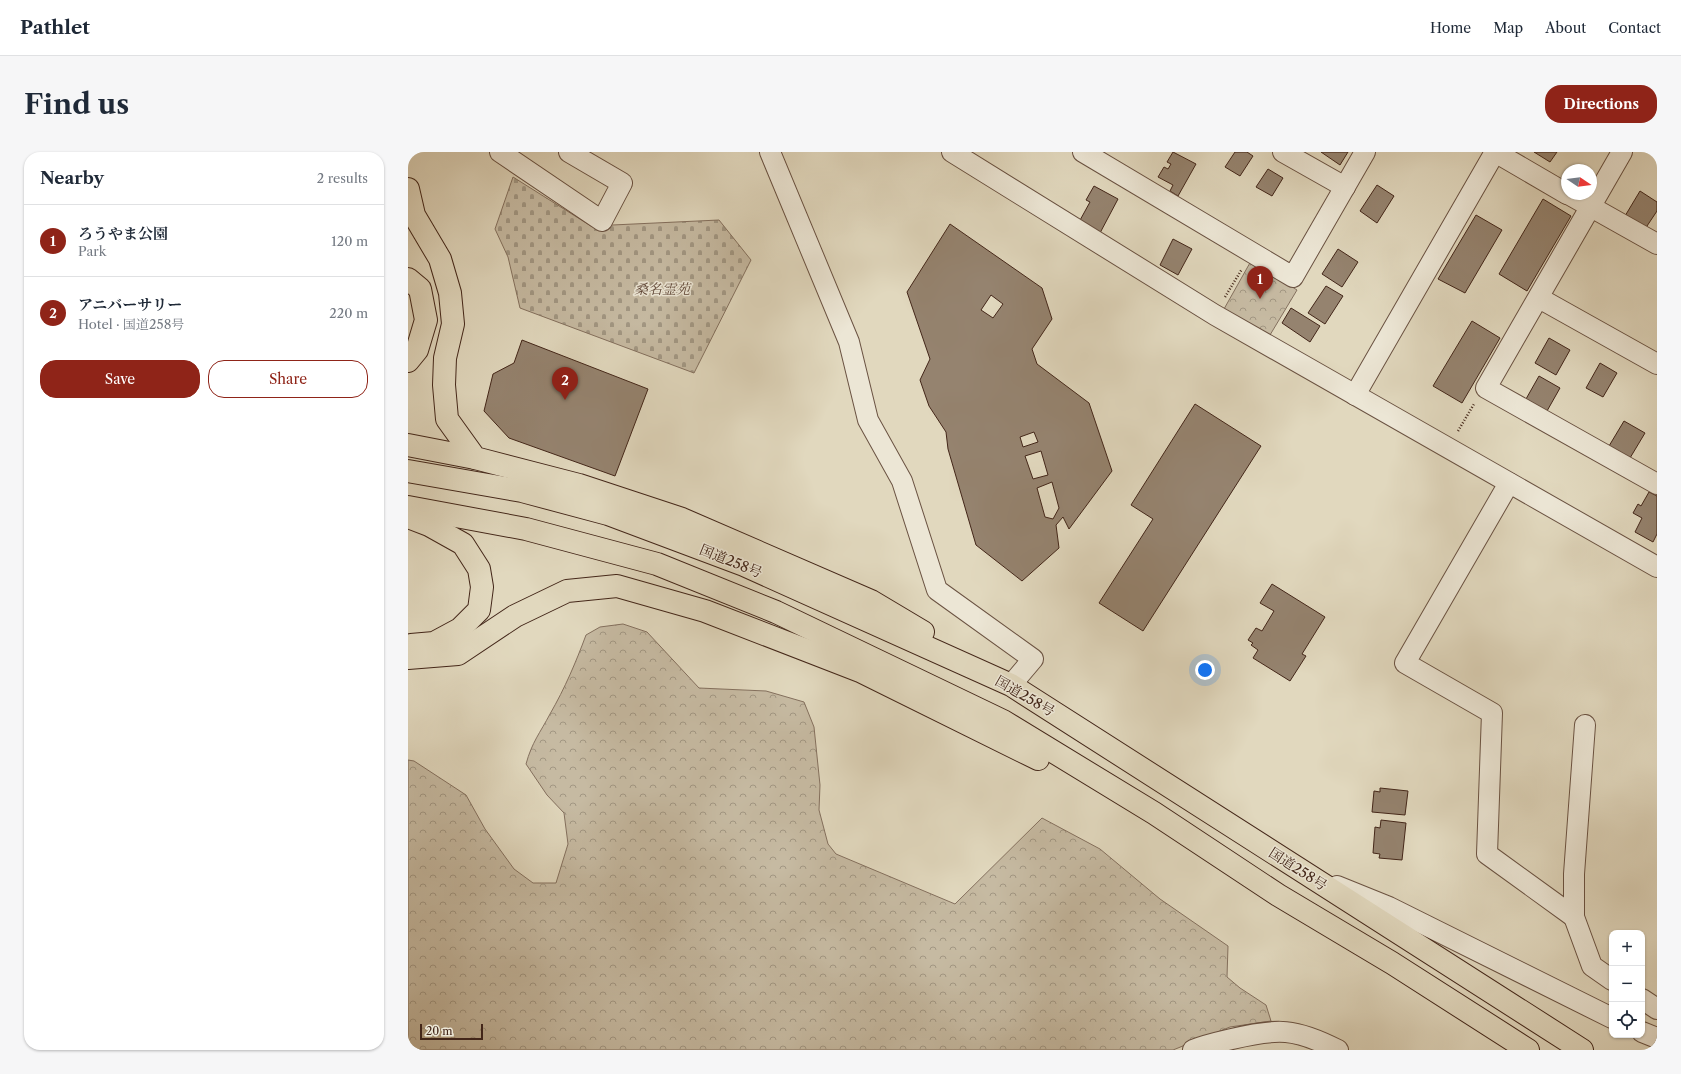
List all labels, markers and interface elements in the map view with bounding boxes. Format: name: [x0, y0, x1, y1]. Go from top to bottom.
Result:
text: Pathlet: [20, 16, 90, 39]
text: Home: [1430, 19, 1471, 37]
text: Map: [1493, 19, 1523, 37]
text: About: [1545, 19, 1586, 37]
text: Contact: [1608, 19, 1661, 37]
button: Directions: [1545, 85, 1657, 123]
text: Find us: [24, 87, 129, 121]
north arrow: [1561, 164, 1597, 200]
text: Nearby: [40, 168, 104, 188]
text: 2 results: [317, 170, 368, 186]
text: ろうやま公園: [78, 224, 168, 243]
text: 1: [50, 233, 56, 249]
text: 120 m: [331, 233, 368, 249]
text: Park: [78, 243, 106, 259]
pin: 1: [1247, 266, 1273, 299]
park label: 桑名霊苑: [634, 280, 692, 298]
text: アニバーサリー: [78, 295, 182, 314]
text: 2: [49, 305, 57, 321]
text: 220 m: [329, 305, 368, 321]
text: Hotel · 国道258号: [78, 316, 184, 332]
button: Save: [40, 360, 200, 398]
button: Share: [208, 360, 368, 398]
pin: 2: [552, 367, 578, 400]
street label: 国道258号: [697, 540, 765, 582]
your location: [1195, 660, 1215, 680]
street label: 国道258号: [992, 672, 1058, 720]
street label: 国道258号: [1265, 843, 1331, 895]
map controls: [1609, 930, 1645, 1038]
button: +: [1609, 930, 1645, 966]
button: −: [1609, 966, 1645, 1002]
button: locate: [1609, 1002, 1645, 1038]
scale bar: [420, 1022, 483, 1041]
text: 20 m: [426, 1024, 452, 1038]

